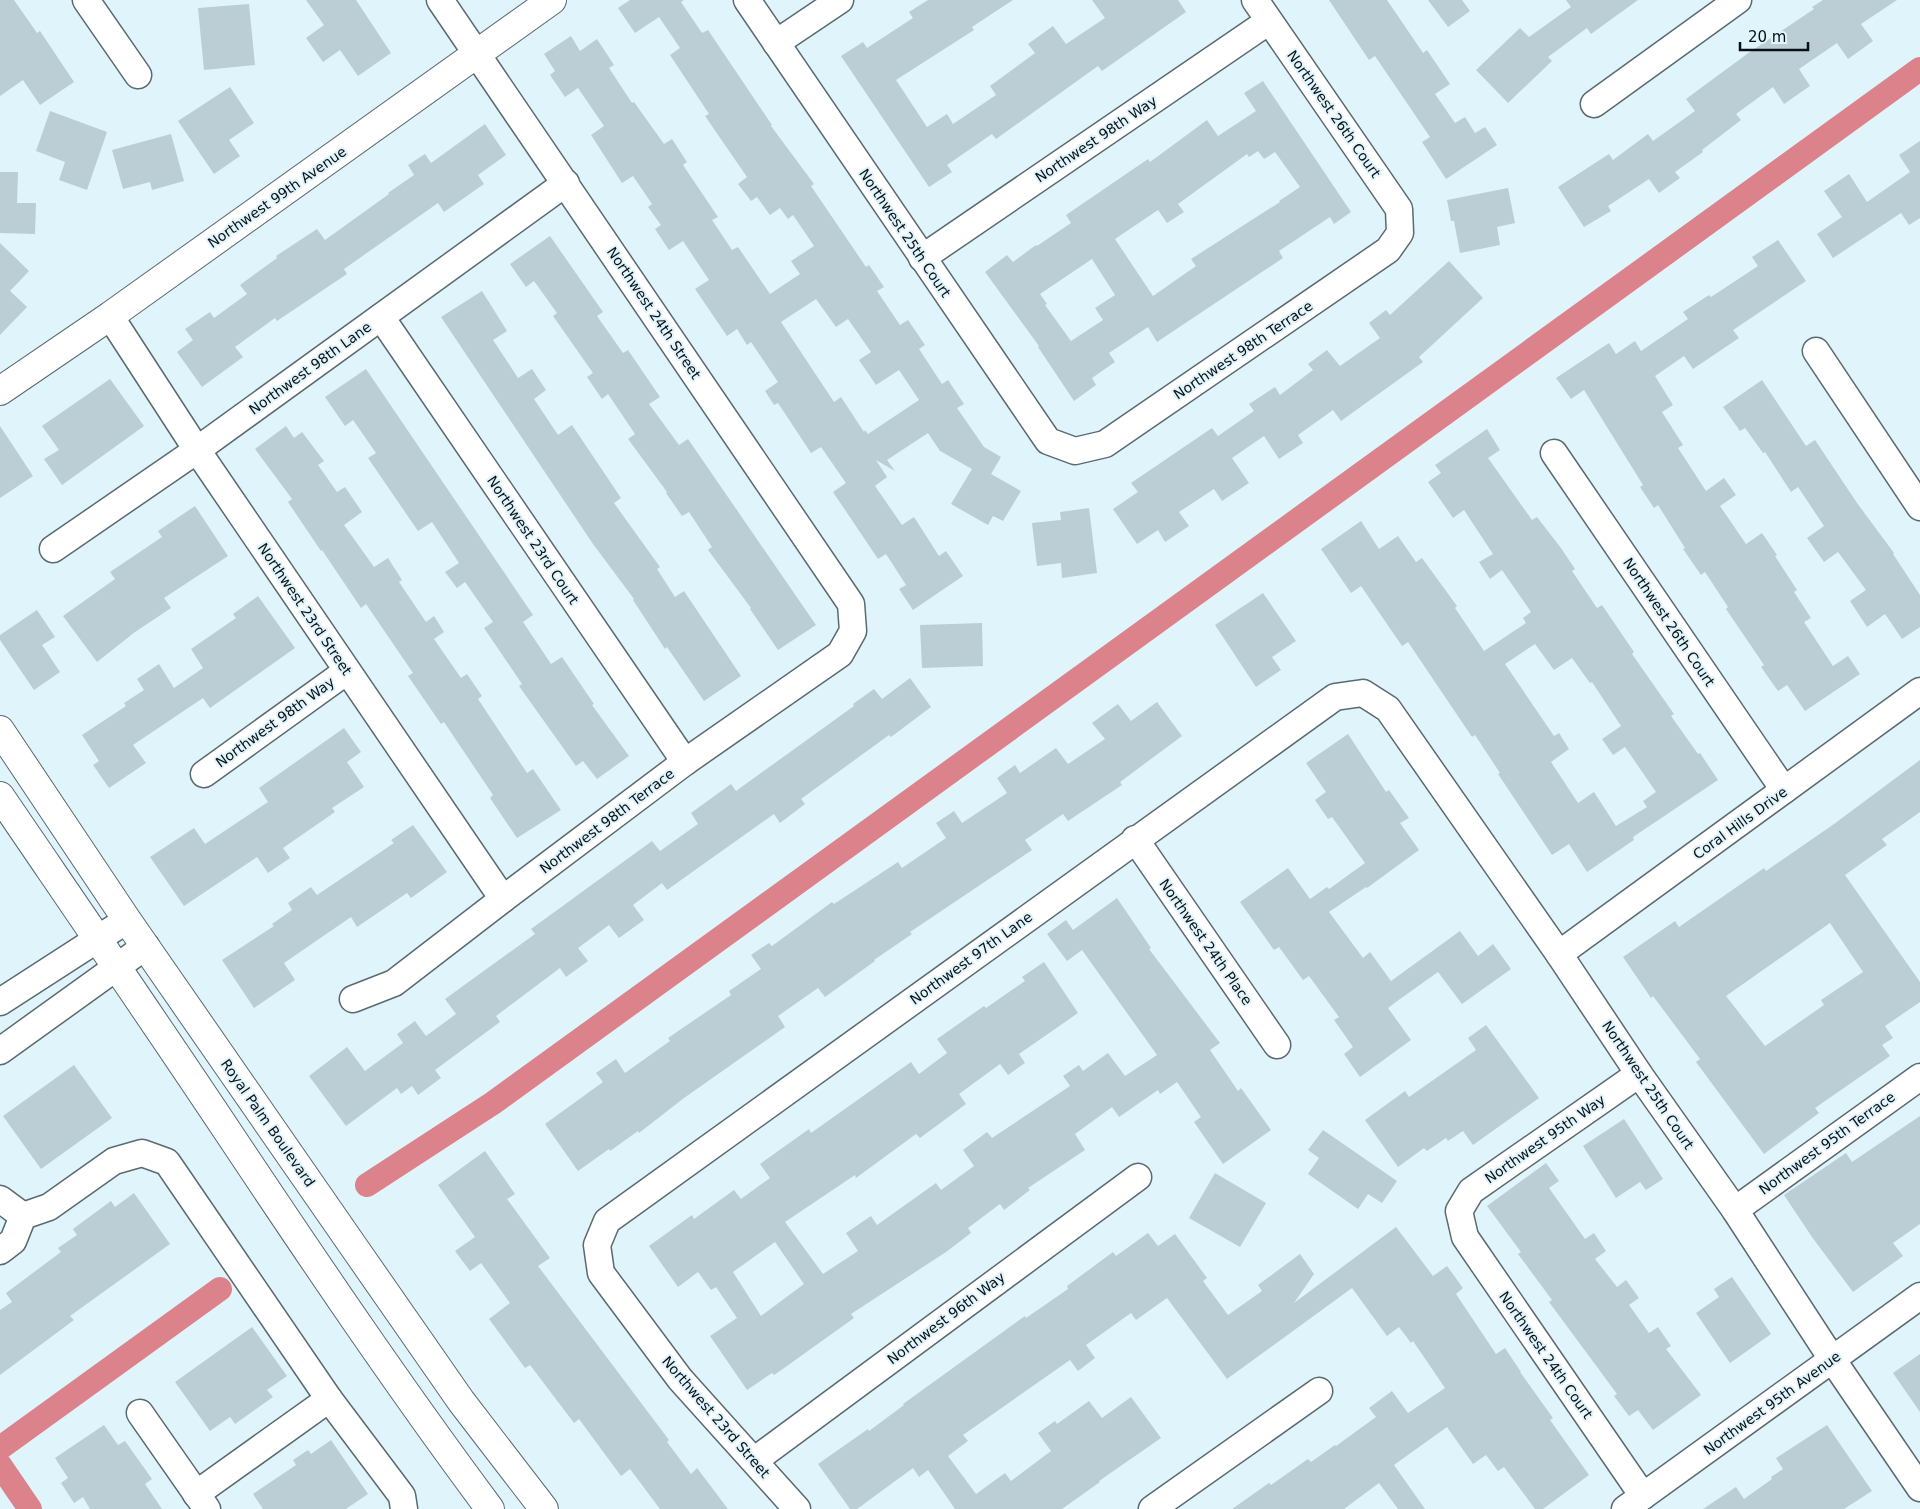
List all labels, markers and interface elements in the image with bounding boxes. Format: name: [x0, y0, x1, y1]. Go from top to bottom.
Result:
scale bar: [1740, 20, 1808, 52]
text: 20 m: [1748, 28, 1786, 46]
street label: Northwest 26th Court: [1284, 47, 1384, 181]
street label: Northwest 98th Way: [1032, 92, 1160, 186]
street label: Northwest 99th Avenue: [205, 143, 349, 251]
street label: Northwest 25th Court: [856, 166, 954, 301]
street label: Northwest 24th Street: [604, 244, 704, 382]
street label: Northwest 98th Terrace: [1171, 298, 1315, 402]
street label: Northwest 98th Lane: [246, 318, 374, 418]
street label: Northwest 23rd Court: [484, 473, 582, 608]
street label: Northwest 23rd Street: [255, 540, 355, 678]
street label: Northwest 26th Court: [1620, 555, 1718, 690]
street label: Northwest 98th Way: [212, 674, 338, 770]
street label: Northwest 98th Terrace: [537, 765, 677, 877]
street label: Coral Hills Drive: [1690, 784, 1790, 862]
street label: Northwest 24th Place: [1156, 876, 1256, 1008]
street label: Northwest 97th Lane: [907, 908, 1035, 1008]
street label: Northwest 25th Court: [1599, 1018, 1697, 1153]
street label: Royal Palm Boulevard: [218, 1056, 318, 1190]
street label: Northwest 95th Terrace: [1756, 1088, 1898, 1198]
street label: Northwest 95th Way: [1482, 1091, 1608, 1187]
street label: Northwest 96th Way: [884, 1269, 1008, 1367]
street label: Northwest 24th Court: [1496, 1288, 1596, 1422]
street label: Northwest 95th Avenue: [1701, 1348, 1843, 1458]
street label: Northwest 23rd Street: [659, 1353, 773, 1481]

